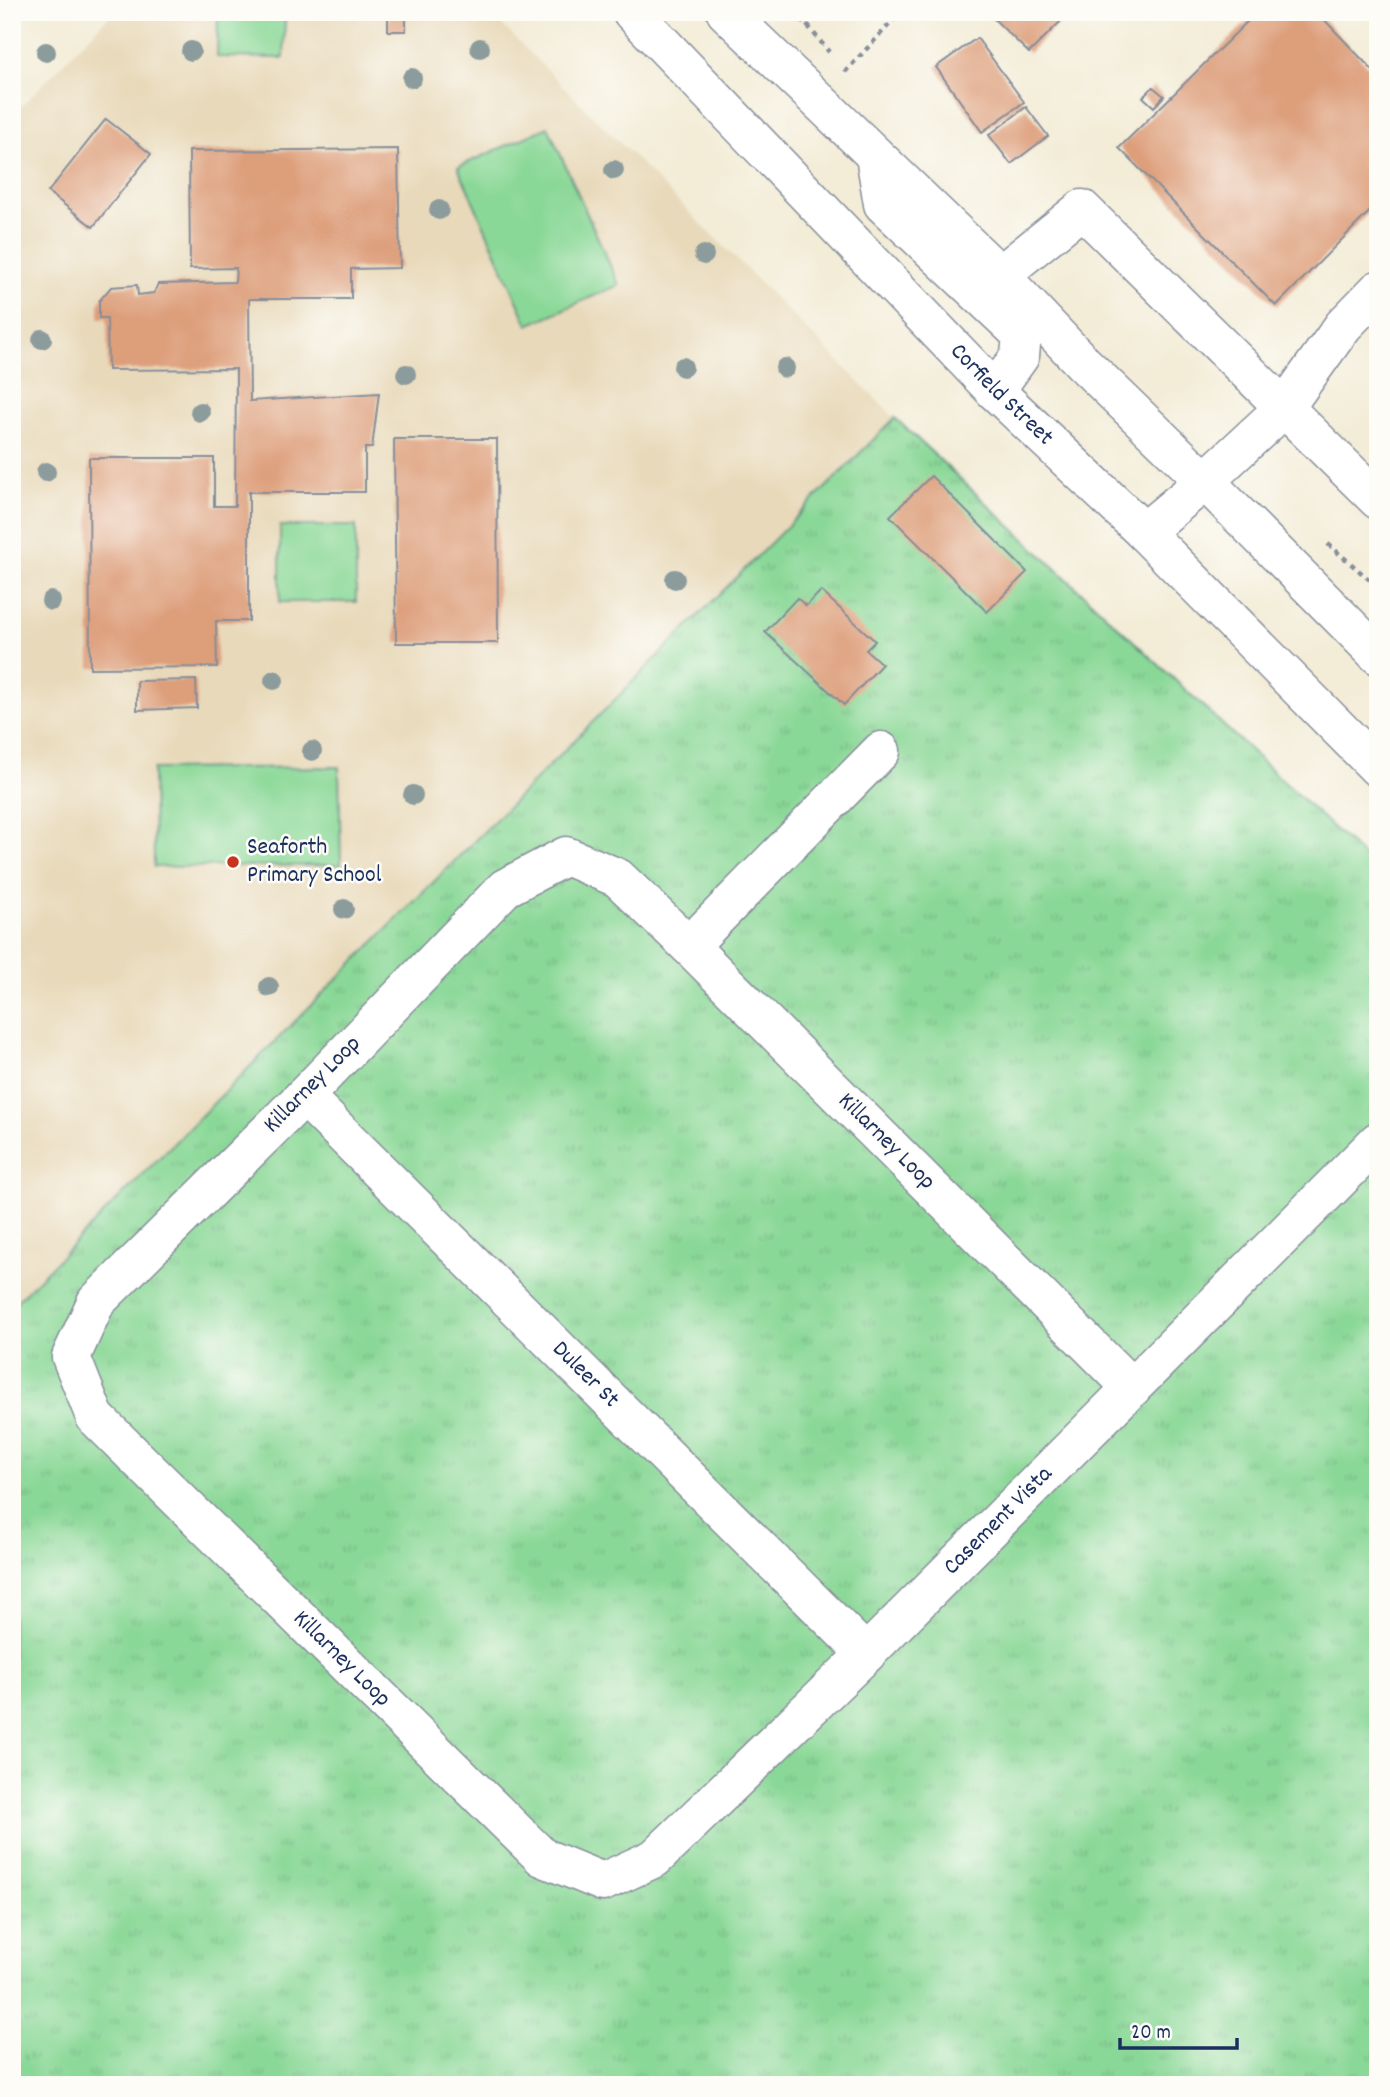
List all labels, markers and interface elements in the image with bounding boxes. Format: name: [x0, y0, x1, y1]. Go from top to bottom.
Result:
street label: Corfield Street: [941, 336, 1061, 454]
place label: Seaforth Primary School: [247, 831, 382, 893]
marker: Seaforth Primary School: [225, 854, 241, 870]
street label: Killarney Loop: [256, 1028, 370, 1142]
street label: Killarney Loop: [829, 1085, 943, 1199]
street label: Duleer St: [543, 1334, 627, 1417]
street label: Casement Vista: [936, 1458, 1061, 1584]
street label: Killarney Loop: [284, 1603, 398, 1716]
scale bar: [1120, 2006, 1238, 2050]
text: 20 m: [1131, 2019, 1171, 2049]

